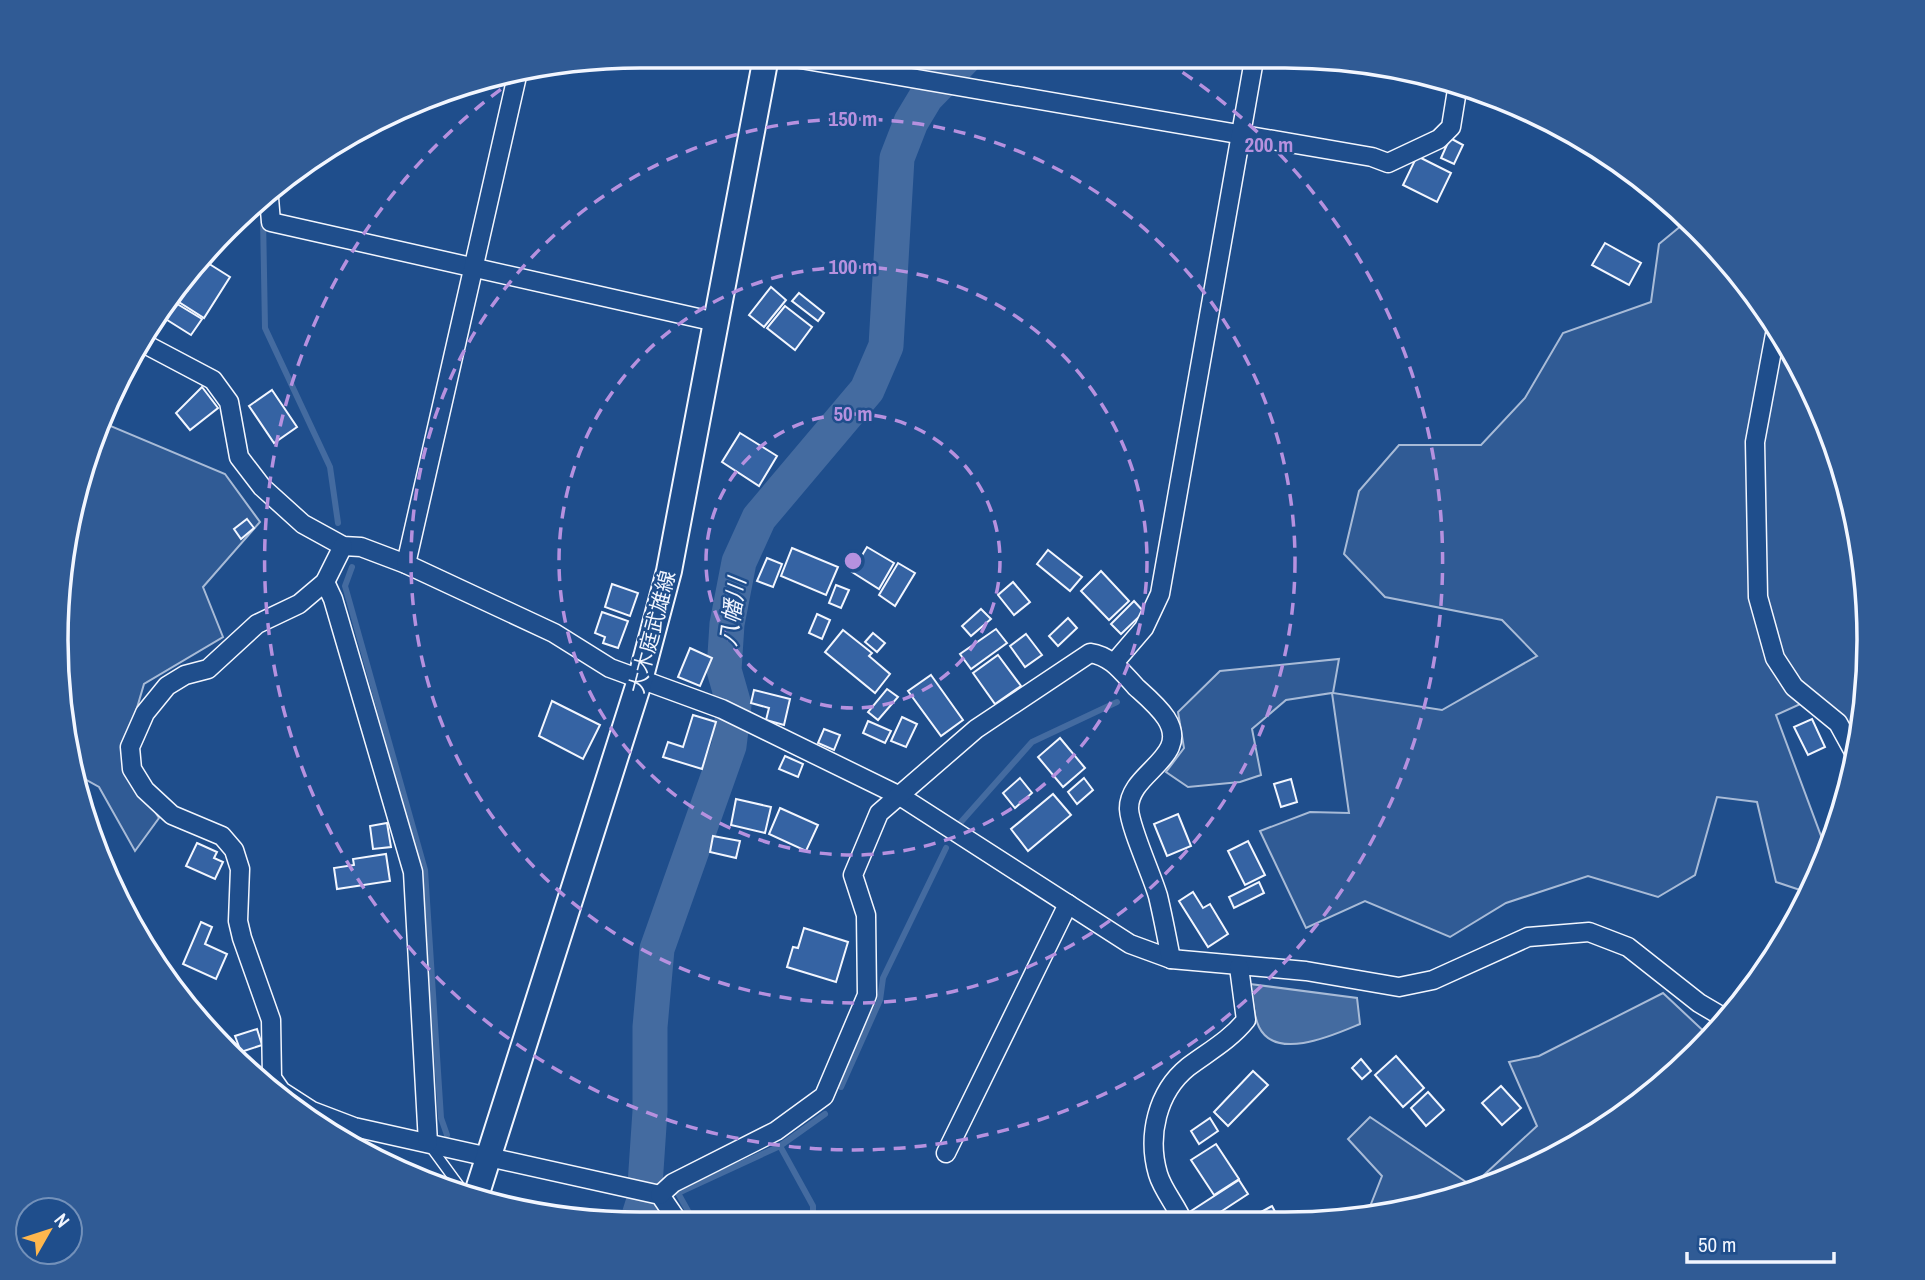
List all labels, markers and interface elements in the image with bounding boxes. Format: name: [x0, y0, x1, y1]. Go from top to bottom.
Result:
text: 150 m: [829, 104, 877, 133]
text: 200 m: [1245, 130, 1293, 159]
text: 100 m: [829, 252, 877, 281]
text: 50 m: [833, 399, 873, 428]
centre of rings: [841, 549, 865, 573]
street label: 大木庭武雄線: [622, 567, 682, 697]
water label: 八幡川: [712, 573, 753, 648]
north arrow: [14, 1196, 84, 1266]
text: N: [49, 1208, 76, 1233]
scale bar: [1687, 1220, 1834, 1264]
text: 50 m: [1698, 1230, 1736, 1259]

